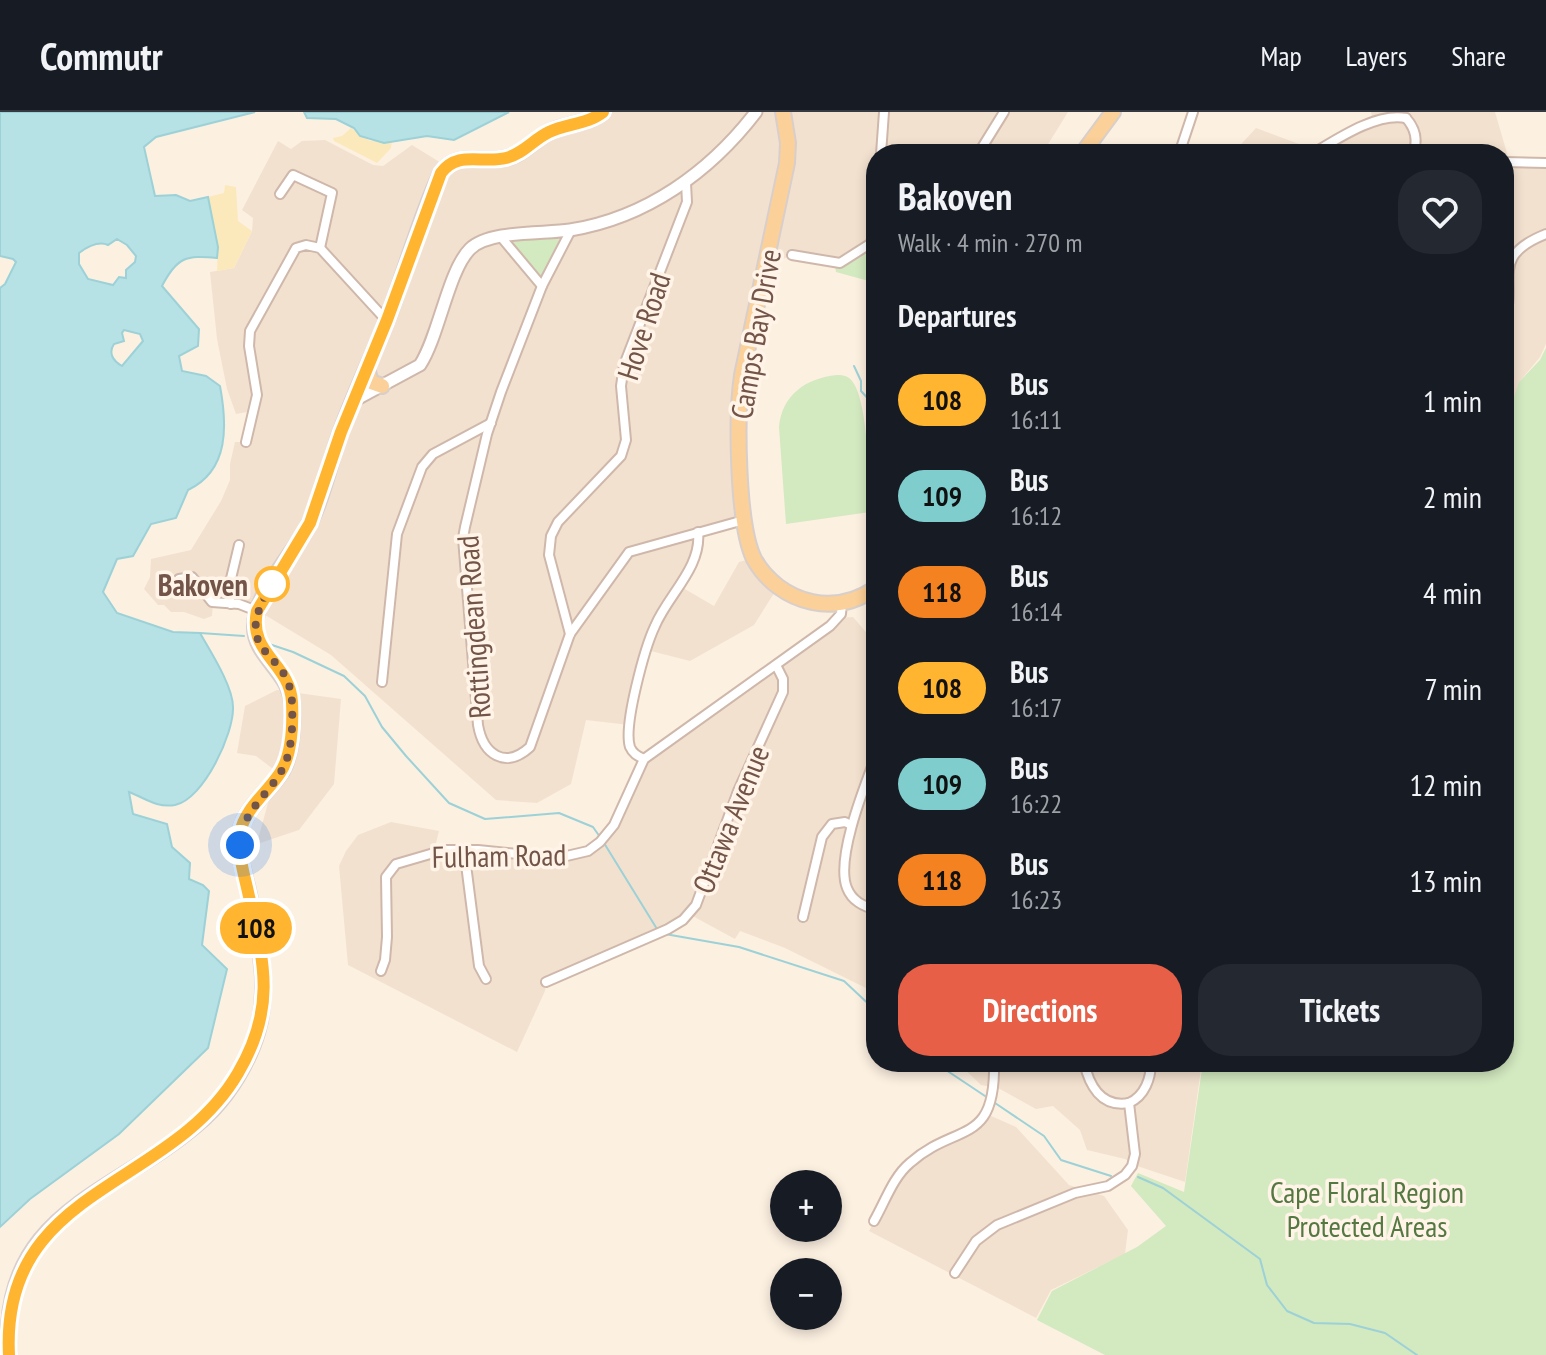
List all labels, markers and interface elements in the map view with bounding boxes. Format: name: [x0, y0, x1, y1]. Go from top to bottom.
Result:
text: Commutr: [40, 31, 163, 80]
text: Map: [1260, 37, 1302, 74]
text: Layers: [1346, 37, 1407, 74]
text: Share: [1451, 37, 1506, 74]
button: heart: [1398, 170, 1482, 254]
text: Bakoven: [898, 171, 1012, 220]
text: Walk · 4 min · 270 m: [898, 226, 1082, 259]
street label: Camps Bay Drive: [721, 246, 789, 422]
street label: Hove Road: [607, 268, 679, 384]
text: Departures: [898, 296, 1016, 335]
text: Bus: [1010, 364, 1049, 403]
text: 108: [922, 381, 962, 418]
text: 1 min: [1423, 381, 1482, 420]
text: 16:11: [1010, 403, 1062, 436]
text: Bus: [1010, 460, 1049, 499]
text: 109: [922, 477, 962, 514]
text: 2 min: [1423, 477, 1482, 516]
text: 16:12: [1010, 499, 1062, 532]
street label: Rottingdean Road: [447, 534, 499, 720]
text: Bus: [1010, 556, 1049, 595]
place label: Bakoven: [158, 565, 248, 604]
marker: Bakoven: [255, 567, 289, 601]
text: 118: [922, 573, 962, 610]
text: 4 min: [1423, 573, 1482, 612]
text: 16:14: [1010, 595, 1062, 628]
text: Bus: [1010, 652, 1049, 691]
text: 108: [922, 669, 962, 706]
text: 7 min: [1424, 669, 1482, 708]
text: 16:17: [1010, 691, 1062, 724]
street label: Ottawa Avenue: [683, 739, 777, 899]
text: Bus: [1010, 748, 1049, 787]
text: 109: [922, 765, 962, 802]
text: 12 min: [1409, 765, 1482, 804]
text: 16:22: [1010, 787, 1062, 820]
your location: [220, 825, 260, 865]
street label: Fulham Road: [431, 834, 567, 876]
text: Bus: [1010, 844, 1049, 883]
text: 118: [922, 861, 962, 898]
text: 13 min: [1409, 861, 1482, 900]
text: 16:23: [1010, 883, 1062, 916]
line badge: 108: [210, 902, 302, 954]
text: 108: [236, 909, 276, 946]
button: Directions: [898, 964, 1182, 1056]
button: Tickets: [1198, 964, 1482, 1056]
map controls: [770, 1170, 842, 1330]
button: +: [770, 1170, 842, 1242]
park label: Cape Floral Region Protected Areas: [1270, 1172, 1464, 1245]
button: −: [770, 1258, 842, 1330]

